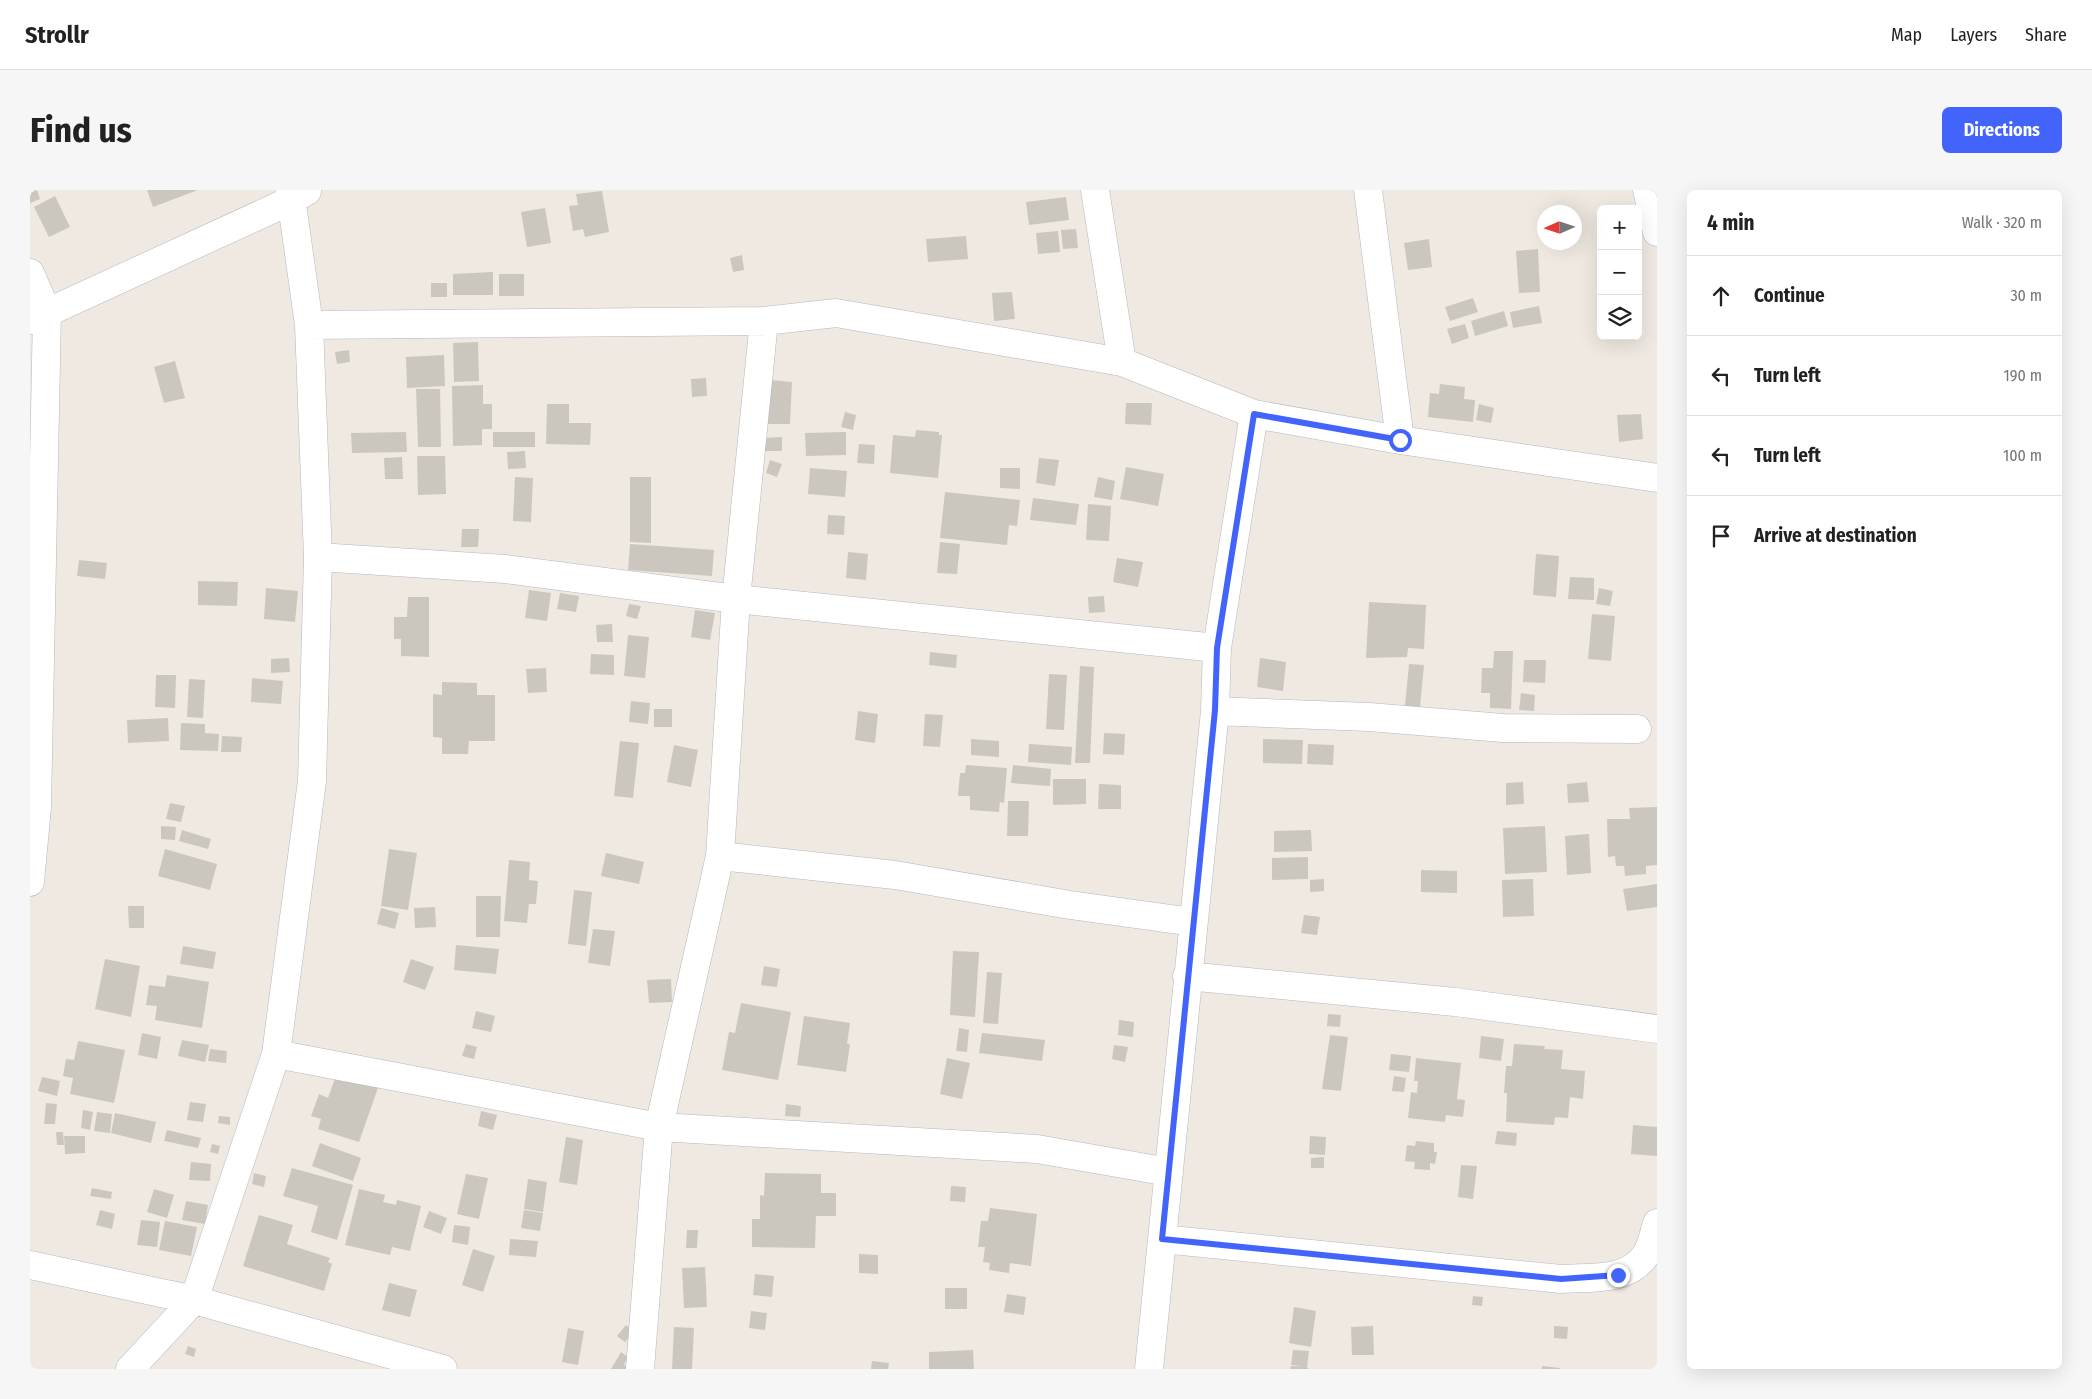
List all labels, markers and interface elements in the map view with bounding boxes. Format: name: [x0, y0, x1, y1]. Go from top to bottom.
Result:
text: Strollr: [25, 21, 89, 49]
text: Map: [1891, 24, 1922, 46]
text: Layers: [1950, 24, 1997, 46]
text: Share: [2025, 24, 2067, 46]
button: Directions: [1942, 107, 2062, 153]
text: Find us: [30, 109, 132, 151]
north arrow: [1537, 205, 1582, 250]
map controls: [1597, 205, 1642, 340]
button: +: [1597, 205, 1642, 250]
text: 4 min: [1707, 210, 1755, 236]
text: Walk · 320 m: [1962, 213, 2042, 232]
button: −: [1597, 250, 1642, 295]
icon: ahead: [1707, 282, 1735, 310]
text: Continue: [1754, 284, 1825, 307]
text: 30 m: [2010, 286, 2042, 305]
button: layers: [1597, 295, 1642, 340]
icon: left: [1707, 362, 1735, 390]
text: Turn left: [1754, 364, 1821, 387]
text: 190 m: [2004, 366, 2042, 385]
route start: [1389, 429, 1412, 452]
icon: left: [1707, 442, 1735, 470]
text: Turn left: [1754, 444, 1821, 467]
text: 100 m: [2003, 446, 2042, 465]
icon: arrive: [1707, 522, 1735, 550]
text: Arrive at destination: [1754, 524, 1917, 547]
route end: [1607, 1264, 1630, 1287]

